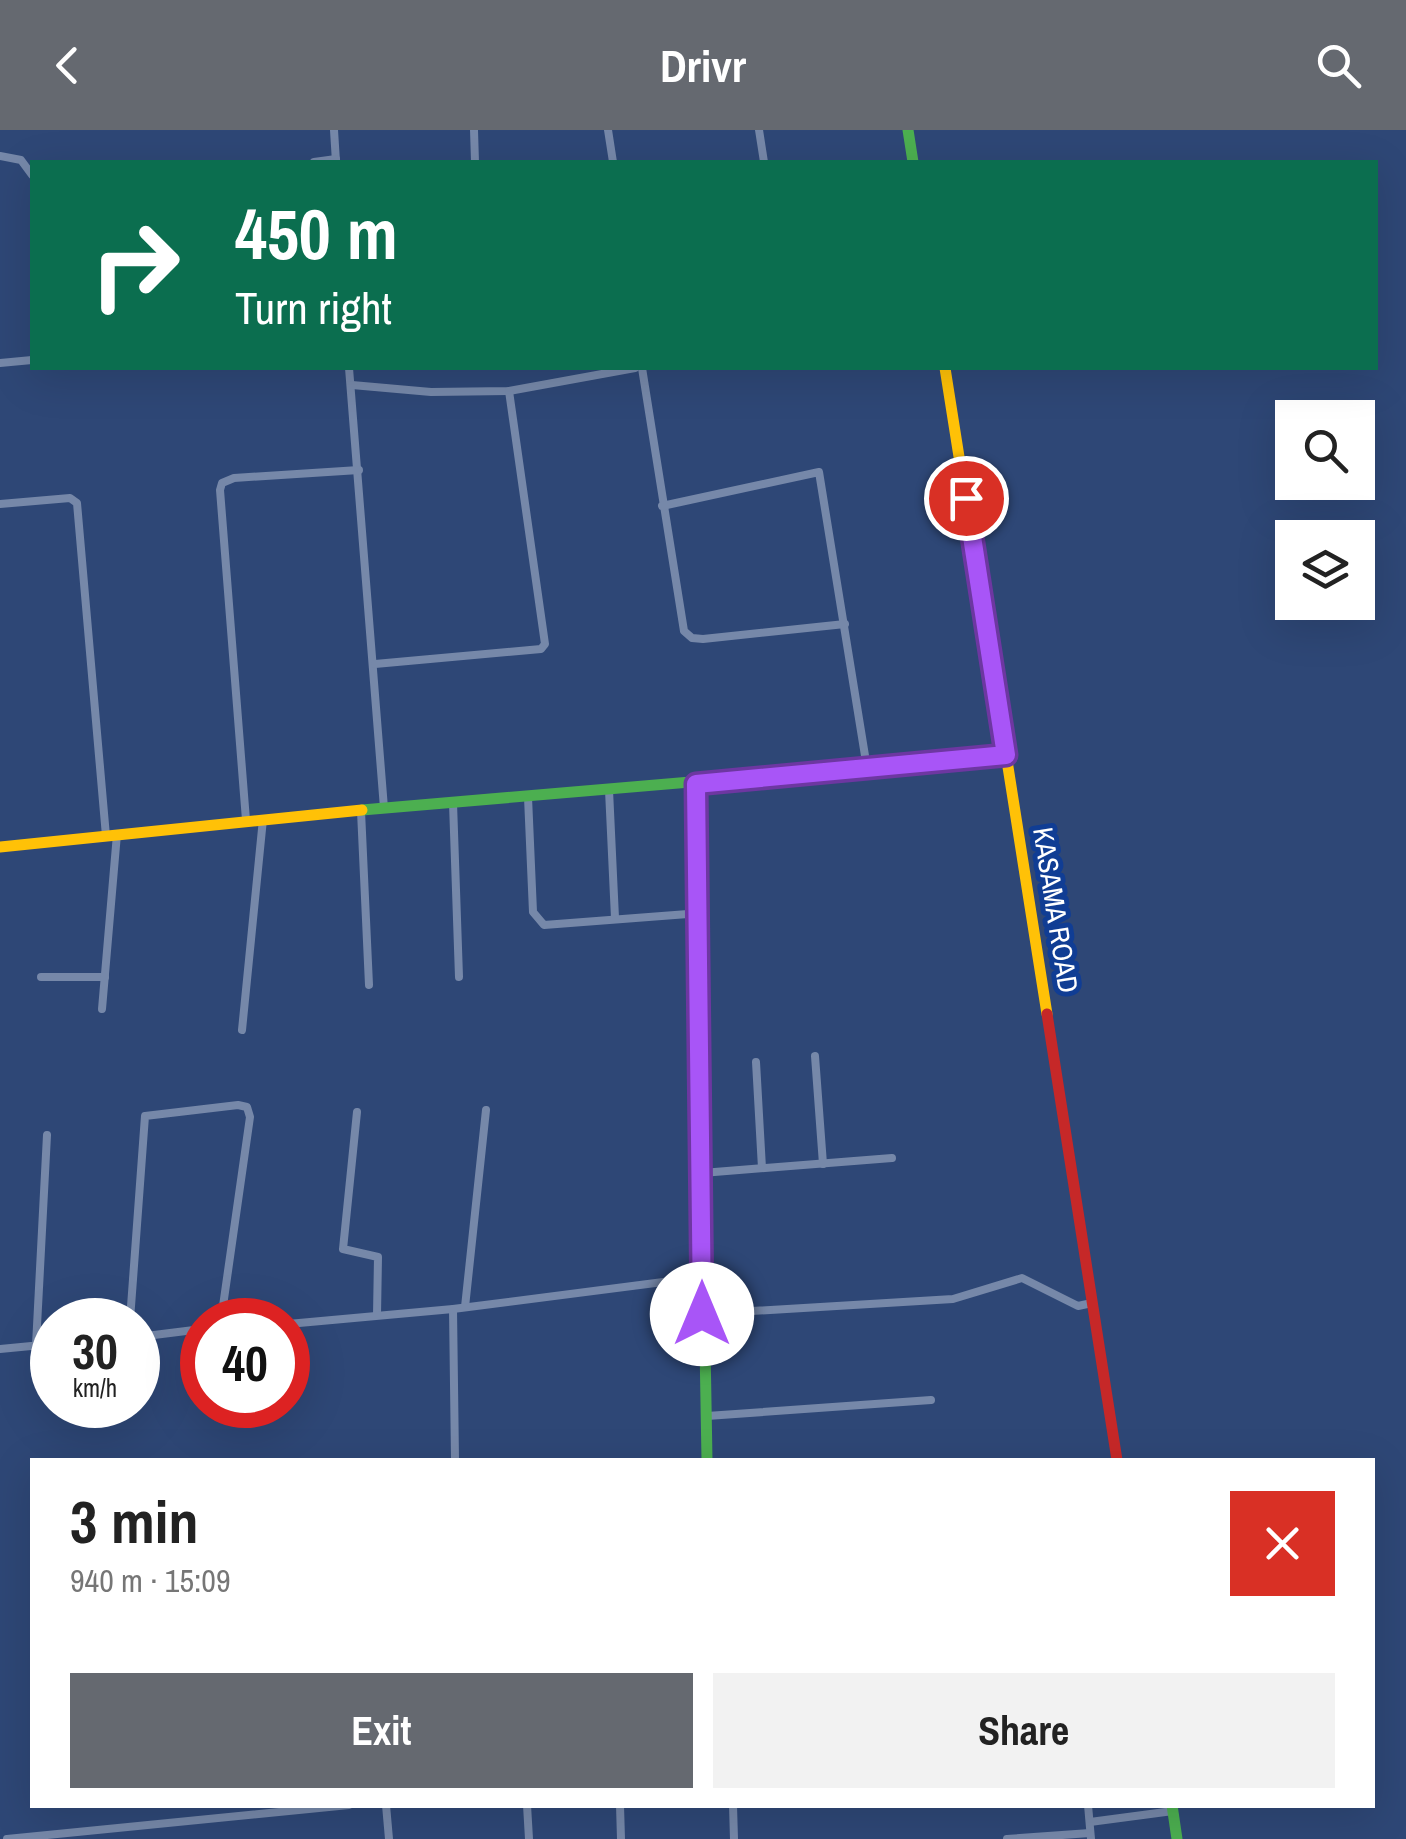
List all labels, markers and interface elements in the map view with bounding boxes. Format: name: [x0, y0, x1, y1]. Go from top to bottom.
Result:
text: Drivr: [660, 35, 746, 96]
icon: back: [40, 38, 95, 93]
icon: search: [1311, 38, 1366, 93]
text: 450 m: [235, 187, 398, 281]
icon: right: [70, 200, 200, 330]
text: Turn right: [235, 277, 392, 338]
map controls: [1275, 400, 1375, 620]
button: search: [1275, 400, 1375, 500]
pin: [924, 456, 1009, 541]
icon: arrive: [939, 471, 994, 526]
button: layers: [1275, 520, 1375, 620]
street label: KASAMA ROAD: [1024, 824, 1088, 996]
position arrow: [650, 1262, 754, 1366]
speed limit sign: 40: [180, 1298, 310, 1428]
text: 30: [72, 1317, 118, 1385]
text: km/h: [73, 1371, 117, 1405]
text: 3 min: [70, 1481, 199, 1562]
button: close: [1230, 1491, 1335, 1596]
text: 940 m · 15:09: [70, 1559, 230, 1602]
button: Exit: [70, 1673, 693, 1788]
button: Share: [713, 1673, 1335, 1788]

